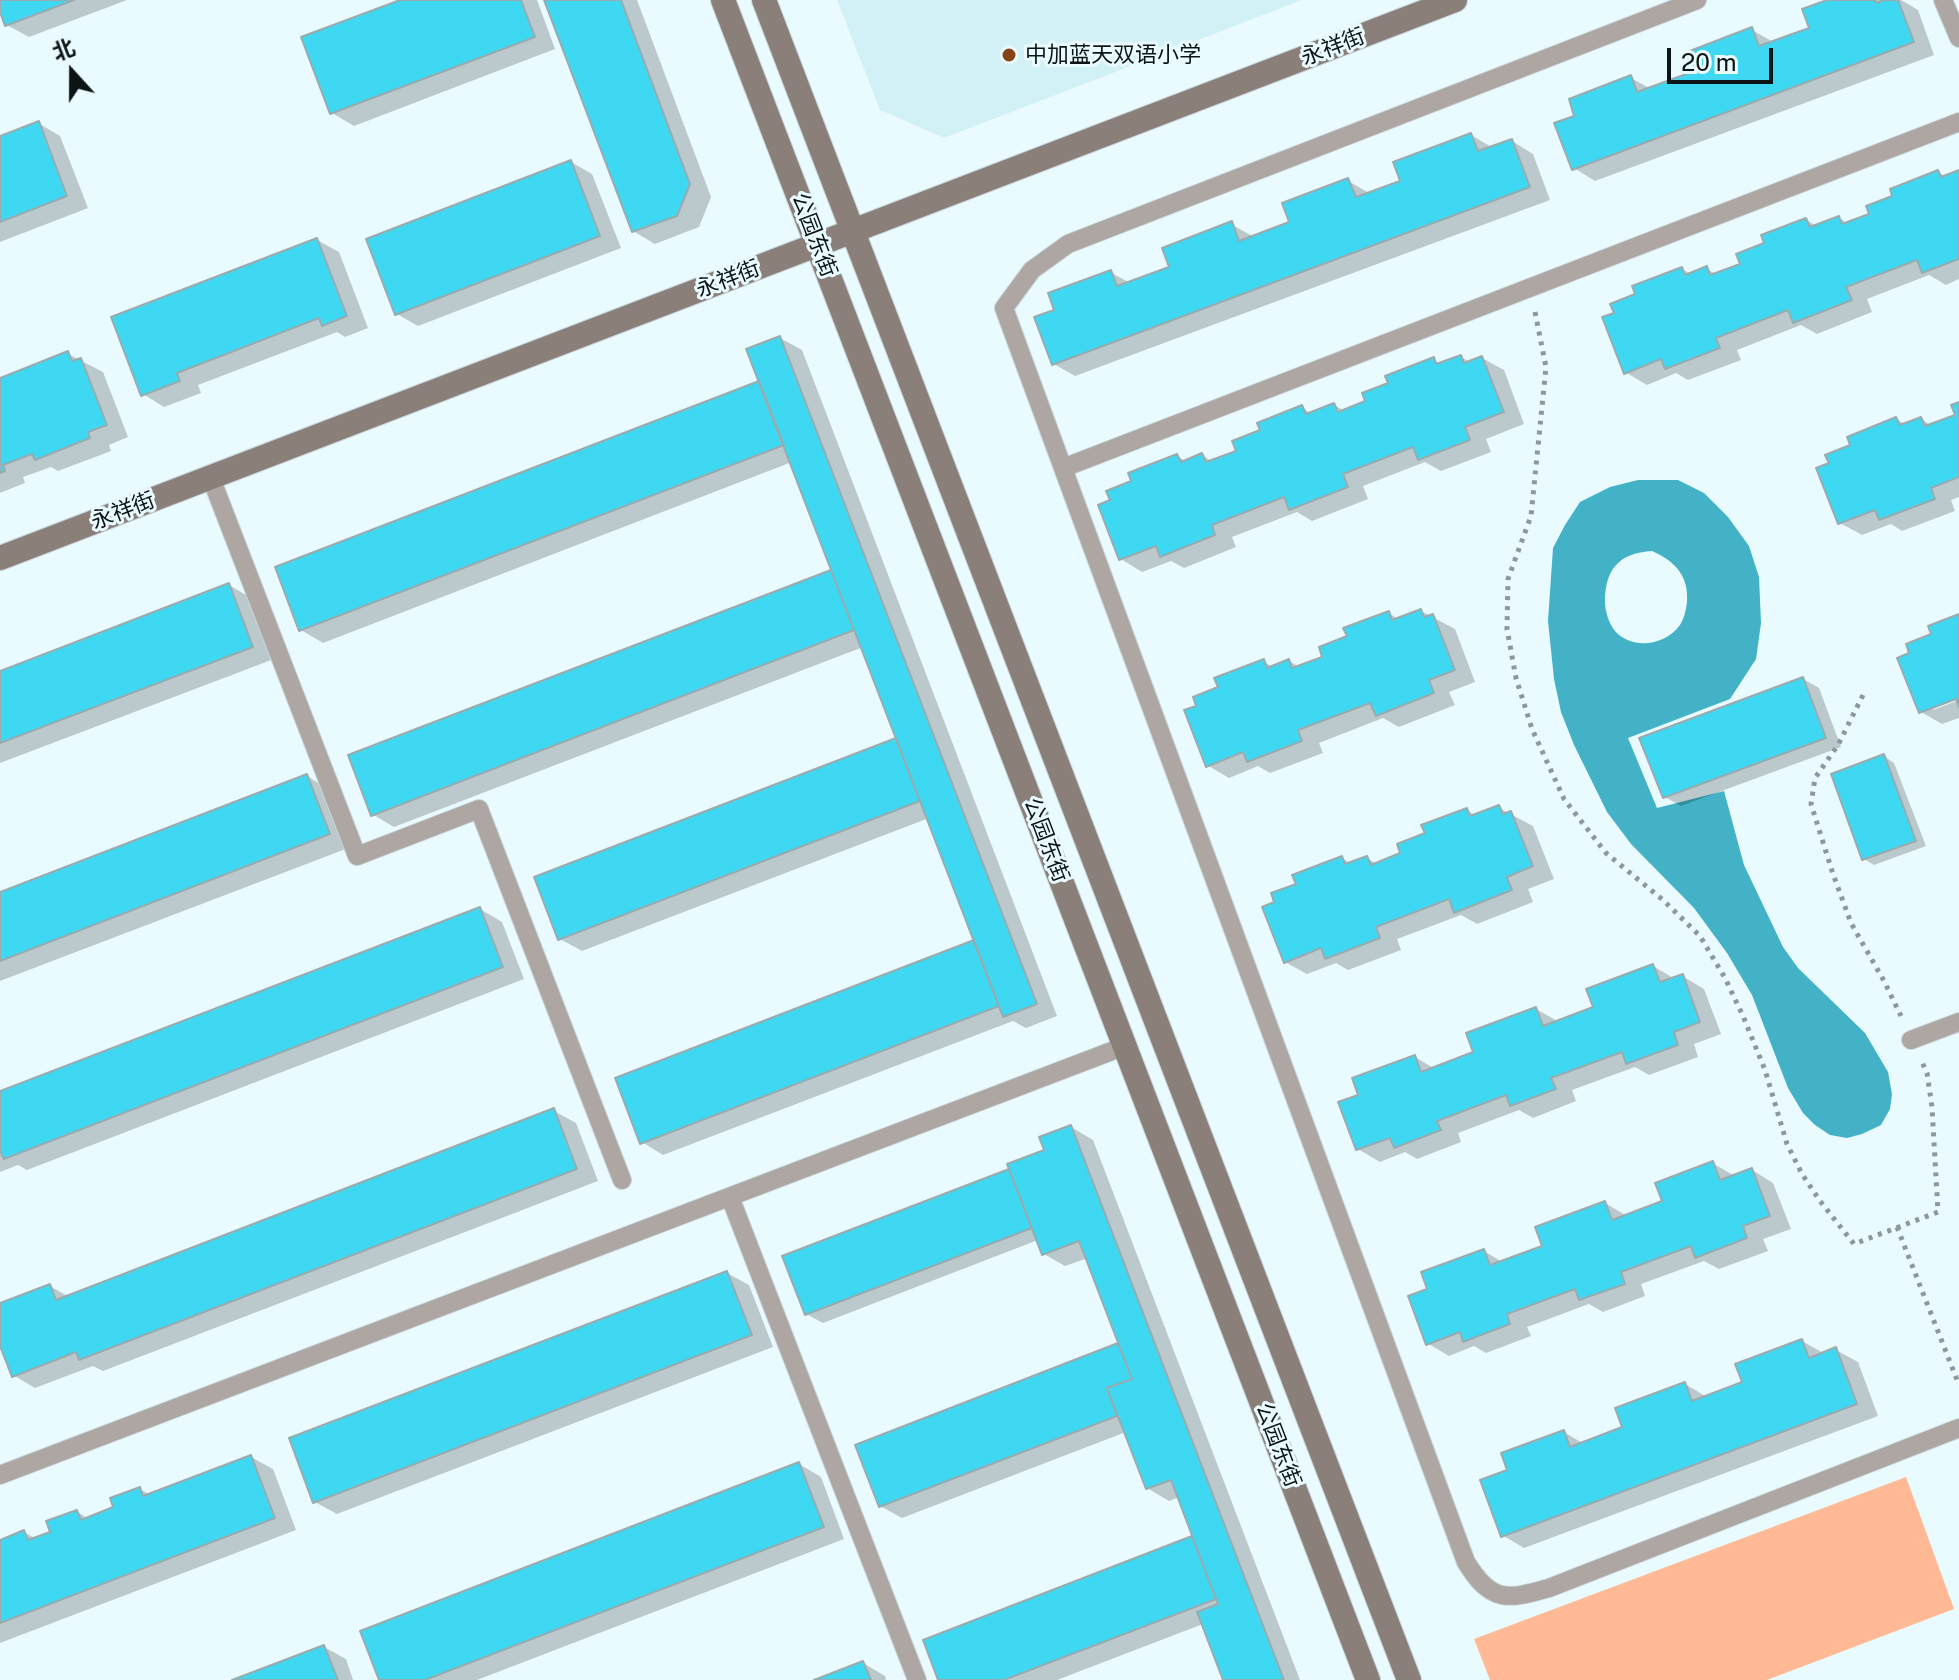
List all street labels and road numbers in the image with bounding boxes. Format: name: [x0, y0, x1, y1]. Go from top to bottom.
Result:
street label: 永祥街: [1297, 23, 1369, 71]
street label: 公园东街: [786, 189, 842, 281]
street label: 永祥街: [692, 255, 764, 303]
street label: 永祥街: [87, 487, 159, 535]
street label: 公园东街: [1018, 794, 1074, 886]
street label: 公园东街: [1250, 1399, 1306, 1491]

